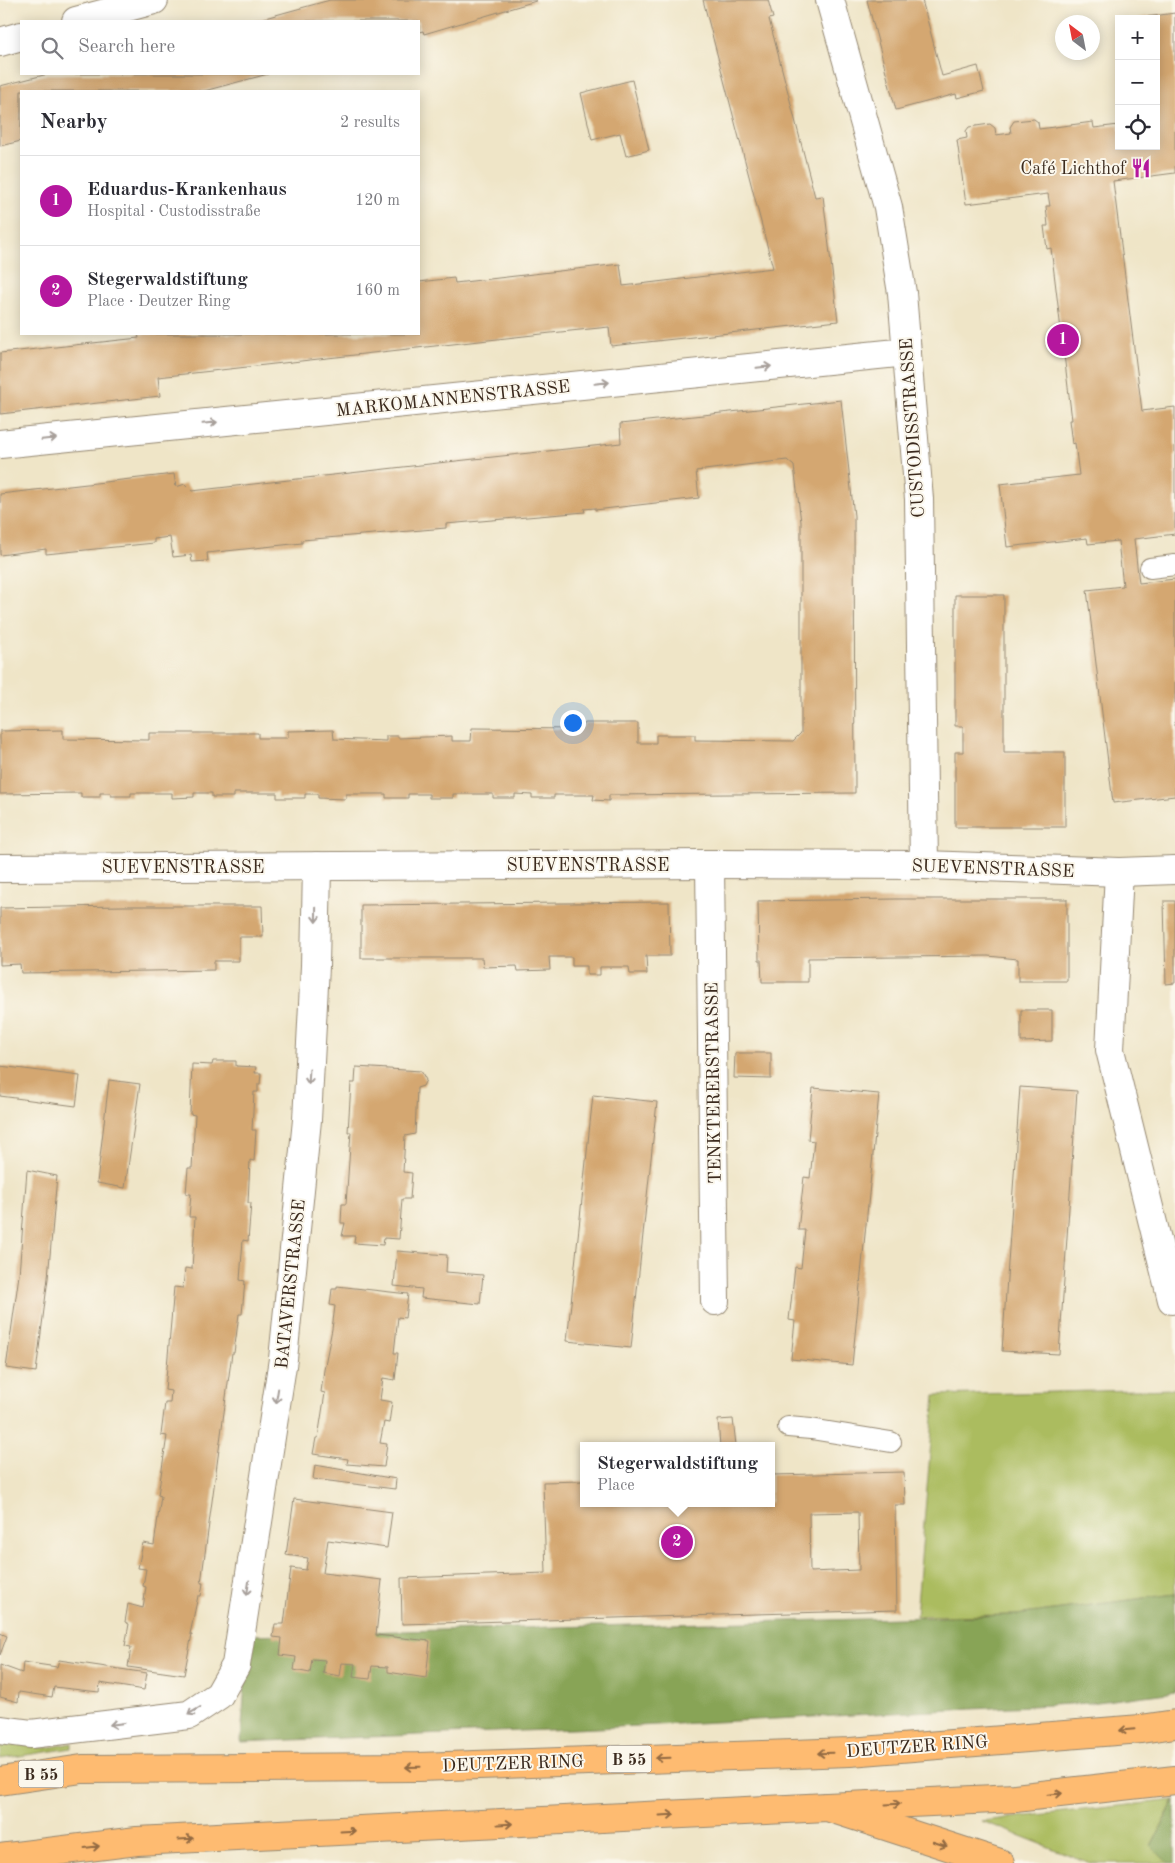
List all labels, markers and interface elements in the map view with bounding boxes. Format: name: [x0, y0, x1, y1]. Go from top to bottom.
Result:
north arrow: [1055, 15, 1100, 60]
map controls: [1115, 15, 1160, 150]
button: +: [1115, 15, 1160, 60]
search box: [20, 20, 420, 75]
icon: search: [38, 34, 66, 62]
text: Search here: [78, 38, 175, 57]
button: −: [1115, 60, 1160, 105]
button: locate: [1115, 105, 1160, 150]
text: Nearby: [40, 112, 108, 133]
text: 2 results: [340, 115, 400, 131]
restaurant icon: Café Lichthof: [1130, 157, 1152, 179]
place label: Café Lichthof: [1020, 160, 1127, 178]
text: Eduardus-Krankenhaus: [87, 181, 287, 200]
text: 1: [51, 193, 61, 209]
text: 120 m: [355, 193, 400, 209]
text: Hospital · Custodisstraße: [87, 204, 261, 220]
text: Stegerwaldstiftung: [87, 271, 248, 290]
text: 2: [51, 283, 61, 299]
text: 160 m: [355, 283, 400, 299]
text: Place · Deutzer Ring: [87, 294, 230, 310]
pin: 1: [1047, 321, 1079, 359]
street label: CUSTODISSTRASSE: [898, 337, 928, 519]
one-way arrow: [756, 362, 772, 372]
street label: MARKOMANNENSTRASSE: [335, 378, 571, 420]
one-way arrow: [594, 378, 610, 388]
one-way arrow: [202, 418, 218, 428]
one-way arrow: [40, 435, 56, 444]
your location: [560, 710, 586, 736]
street label: SUEVENSTRASSE: [507, 857, 669, 875]
street label: SUEVENSTRASSE: [911, 857, 1075, 881]
street label: SUEVENSTRASSE: [102, 859, 264, 877]
one-way arrow: [311, 906, 321, 923]
street label: TENKTERERSTRASSE: [703, 982, 725, 1184]
one-way arrow: [304, 1069, 314, 1085]
street label: BATAVERSTRASSE: [273, 1198, 309, 1370]
one-way arrow: [272, 1387, 282, 1403]
popup: [580, 1442, 775, 1507]
text: Stegerwaldstiftung: [597, 1455, 758, 1474]
text: Place: [597, 1478, 635, 1494]
pin: 2: [661, 1523, 693, 1561]
one-way arrow: [243, 1580, 253, 1596]
one-way arrow: [187, 1706, 202, 1716]
one-way arrow: [110, 1719, 126, 1729]
one-way arrow: [1119, 1725, 1135, 1734]
street label: DEUTZER RING: [845, 1733, 989, 1761]
road number: B 55: [606, 1746, 652, 1772]
one-way arrow: [817, 1748, 833, 1757]
street label: DEUTZER RING: [442, 1753, 584, 1775]
one-way arrow: [655, 1754, 671, 1763]
road number: B 55: [18, 1760, 64, 1788]
one-way arrow: [405, 1762, 422, 1772]
one-way arrow: [1047, 1789, 1063, 1798]
one-way arrow: [885, 1799, 901, 1808]
one-way arrow: [659, 1811, 675, 1820]
one-way arrow: [497, 1819, 513, 1828]
one-way arrow: [340, 1827, 356, 1836]
one-way arrow: [178, 1835, 194, 1844]
one-way arrow: [932, 1839, 948, 1849]
one-way arrow: [83, 1842, 99, 1852]

